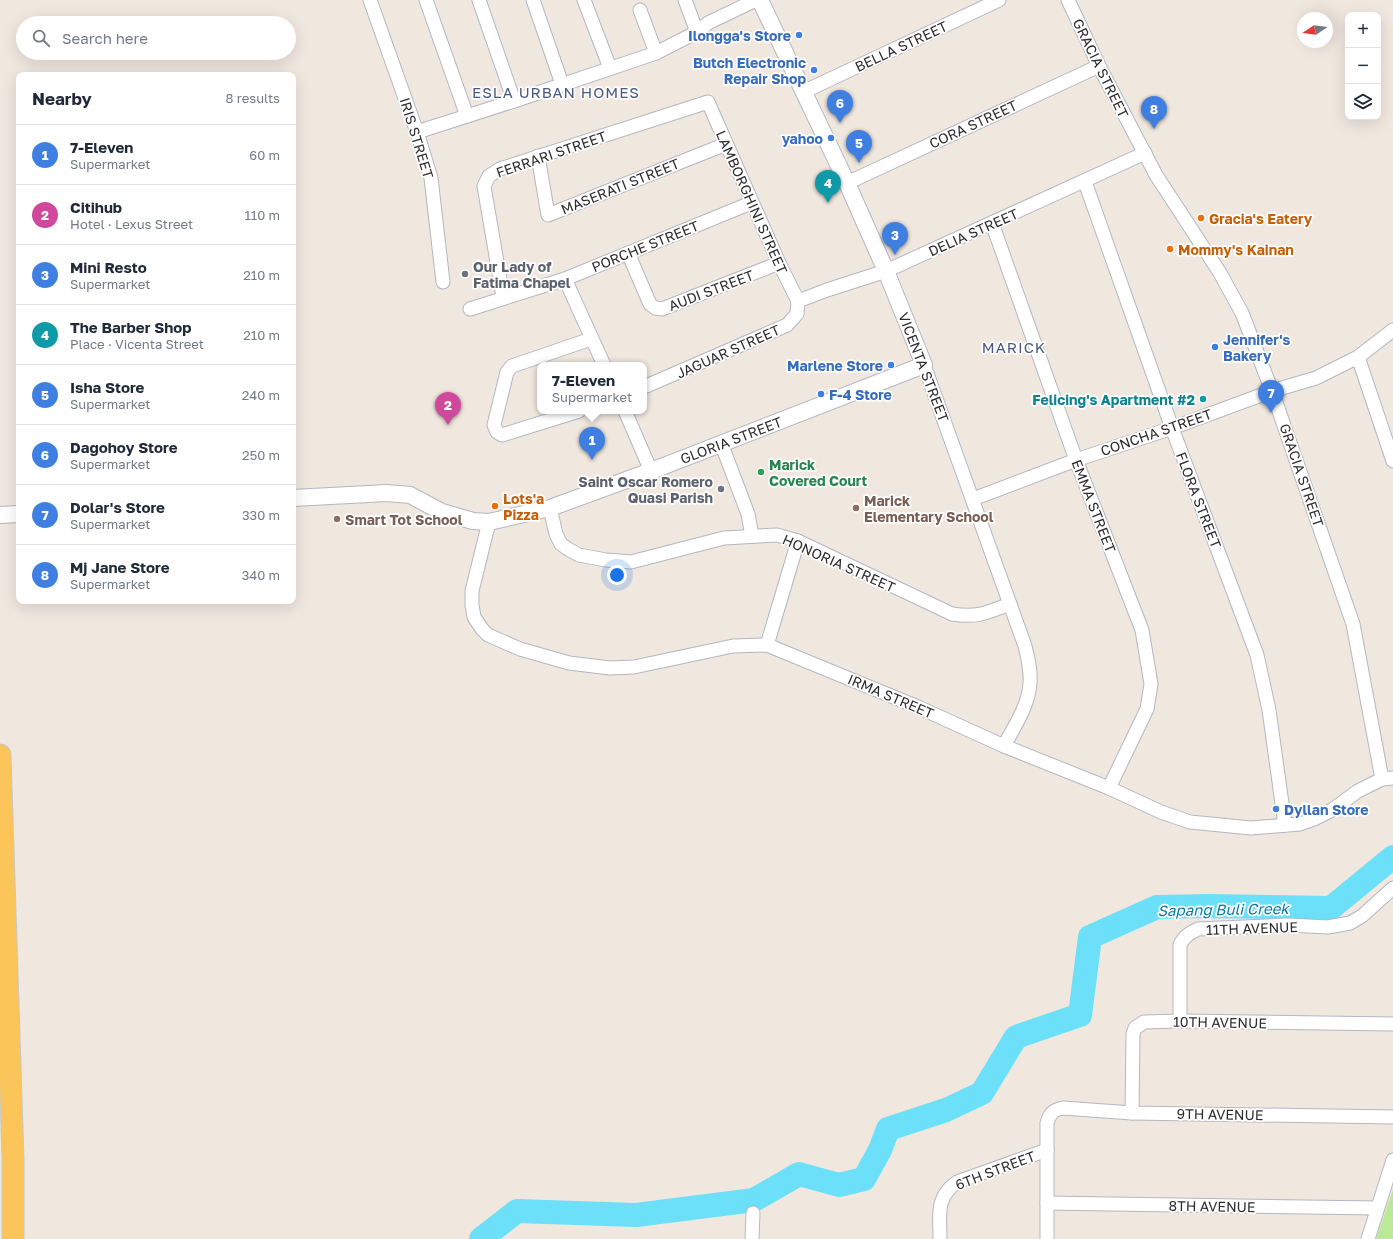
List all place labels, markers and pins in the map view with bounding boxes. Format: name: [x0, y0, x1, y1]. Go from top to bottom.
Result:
place label: Ilongga's Store: [688, 27, 791, 44]
marker: Ilongga's Store: [794, 30, 804, 40]
place label: Butch Electronic Repair Shop: [693, 54, 806, 87]
marker: Butch Electronic Repair Shop: [809, 65, 819, 75]
pin: 6: [827, 90, 853, 123]
pin: 8: [1141, 96, 1167, 129]
place label: yahoo: [782, 130, 823, 147]
pin: 5: [846, 130, 872, 163]
marker: yahoo: [826, 133, 836, 143]
pin: 4: [815, 170, 841, 203]
place label: Gracia's Eatery: [1209, 210, 1313, 227]
marker: Gracia's Eatery: [1196, 213, 1206, 223]
pin: 3: [882, 222, 908, 255]
place label: Mommy's Kainan: [1178, 241, 1294, 258]
marker: Mommy's Kainan: [1165, 244, 1175, 254]
place label: Our Lady of Fatima Chapel: [473, 258, 571, 291]
marker: Our Lady of Fatima Chapel: [460, 269, 470, 279]
place label: Jennifer's Bakery: [1223, 331, 1291, 364]
marker: Jennifer's Bakery: [1210, 342, 1220, 352]
place label: Marlene Store: [787, 357, 883, 374]
marker: Marlene Store: [886, 360, 896, 370]
pin: 7: [1258, 380, 1284, 413]
place label: F-4 Store: [829, 386, 892, 403]
marker: F-4 Store: [816, 389, 826, 399]
place label: Felicing's Apartment #2: [1032, 391, 1195, 408]
pin: 2: [435, 392, 461, 425]
marker: Felicing's Apartment #2: [1198, 394, 1208, 404]
pin: 1: [579, 427, 605, 460]
place label: Marick Covered Court: [769, 456, 867, 489]
marker: Marick Covered Court: [756, 467, 766, 477]
place label: Saint Oscar Romero Quasi Parish: [578, 473, 713, 506]
marker: Saint Oscar Romero Quasi Parish: [716, 484, 726, 494]
place label: Lots'a Pizza: [503, 490, 544, 523]
place label: Marick Elementary School: [864, 492, 994, 525]
marker: Lots'a Pizza: [490, 501, 500, 511]
marker: Marick Elementary School: [851, 503, 861, 513]
place label: Smart Tot School: [345, 511, 463, 528]
marker: Smart Tot School: [332, 514, 342, 524]
place label: Dyllan Store: [1284, 801, 1369, 818]
marker: Dyllan Store: [1271, 804, 1281, 814]

